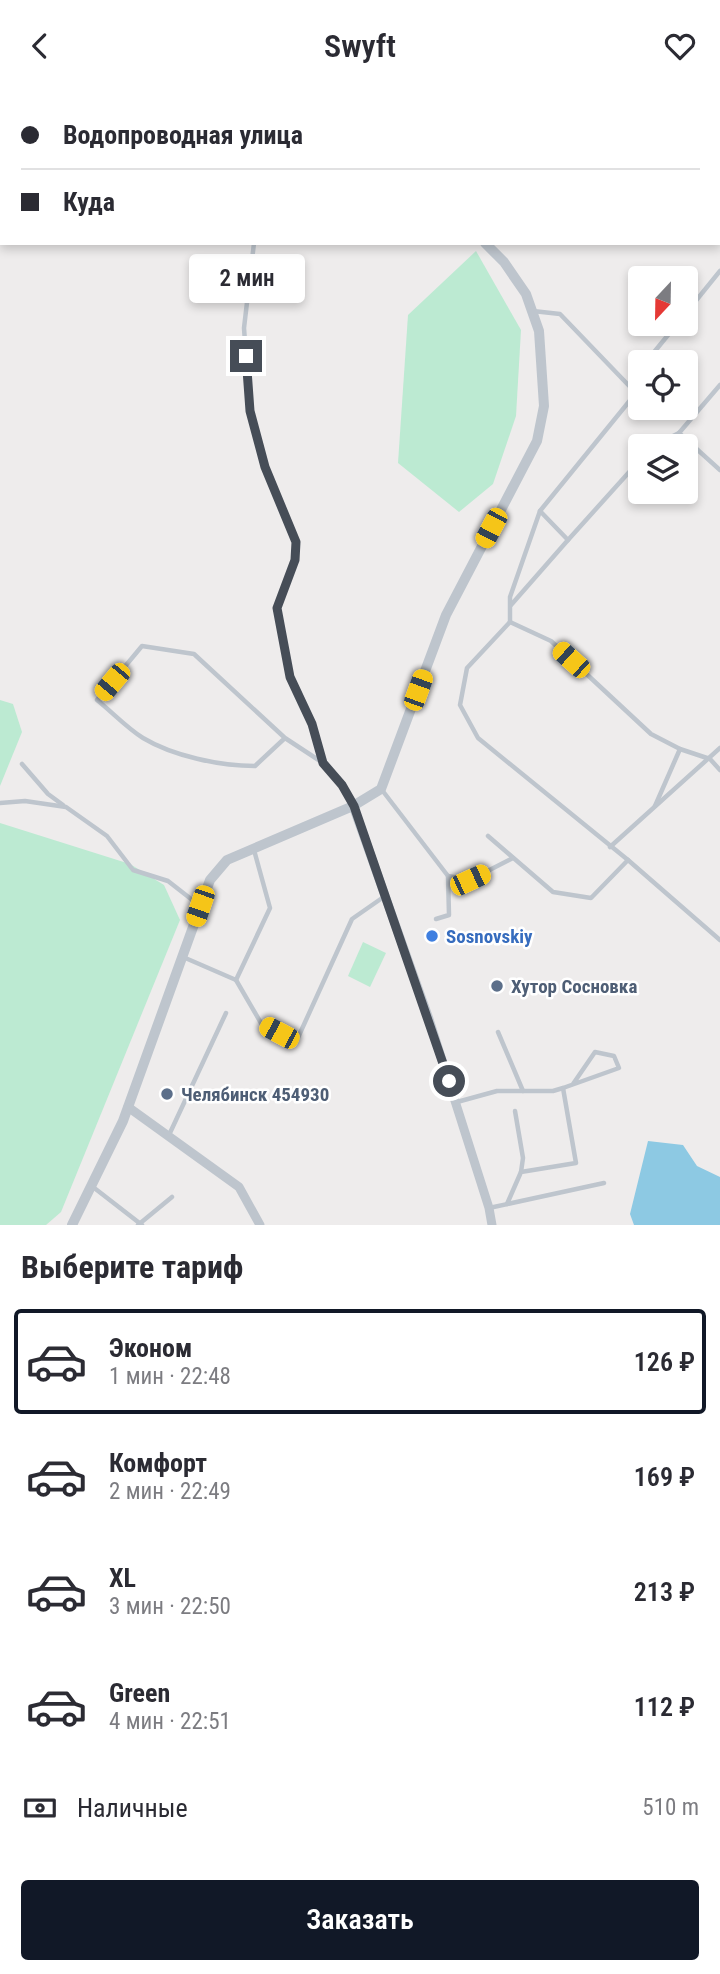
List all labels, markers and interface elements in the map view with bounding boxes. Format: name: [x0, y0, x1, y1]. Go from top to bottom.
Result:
icon: back: [21, 27, 59, 65]
text: Swyft: [324, 27, 396, 65]
icon: heart: [661, 27, 699, 65]
text: Водопроводная улица: [63, 120, 303, 150]
text: Куда: [63, 187, 115, 217]
callout: 2 мин: [188, 254, 304, 303]
text: 2 мин: [219, 265, 275, 292]
north arrow: [628, 266, 698, 336]
map controls: [628, 266, 698, 504]
route end: [230, 340, 262, 372]
button: locate: [628, 350, 698, 420]
button: layers: [628, 434, 698, 504]
car: [472, 505, 511, 551]
car: [549, 638, 594, 682]
car: [91, 659, 134, 705]
car: [401, 667, 436, 713]
car: [447, 862, 494, 898]
car: [184, 883, 217, 929]
place label: Sosnovskiy: [446, 925, 533, 948]
marker: Sosnovskiy: [424, 928, 440, 944]
place label: Хутор Сосновка: [511, 975, 637, 998]
marker: Хутор Сосновка: [489, 978, 505, 994]
car: [256, 1014, 303, 1052]
route start: [433, 1065, 465, 1097]
place label: Челябинск 454930: [181, 1083, 329, 1106]
marker: Челябинск 454930: [159, 1086, 175, 1102]
text: Выберите тариф: [21, 1248, 243, 1286]
icon: car: [25, 1330, 88, 1393]
text: Эконом: [109, 1333, 192, 1363]
text: 126 ₽: [634, 1347, 695, 1377]
text: 1 мин · 22:48: [109, 1363, 231, 1390]
icon: car: [25, 1445, 88, 1508]
text: Комфорт: [109, 1448, 207, 1478]
text: 169 ₽: [634, 1462, 695, 1492]
text: 2 мин · 22:49: [109, 1478, 231, 1505]
icon: car: [25, 1560, 88, 1623]
text: XL: [109, 1563, 136, 1593]
text: 213 ₽: [634, 1577, 695, 1607]
text: 3 мин · 22:50: [109, 1593, 231, 1620]
icon: car: [25, 1675, 88, 1738]
text: Green: [109, 1678, 170, 1708]
text: 112 ₽: [634, 1692, 695, 1722]
text: 4 мин · 22:51: [109, 1708, 231, 1735]
icon: cash: [21, 1789, 59, 1827]
text: Наличные: [77, 1793, 188, 1823]
text: 510 m: [642, 1794, 699, 1821]
button: Заказать: [21, 1880, 699, 1960]

